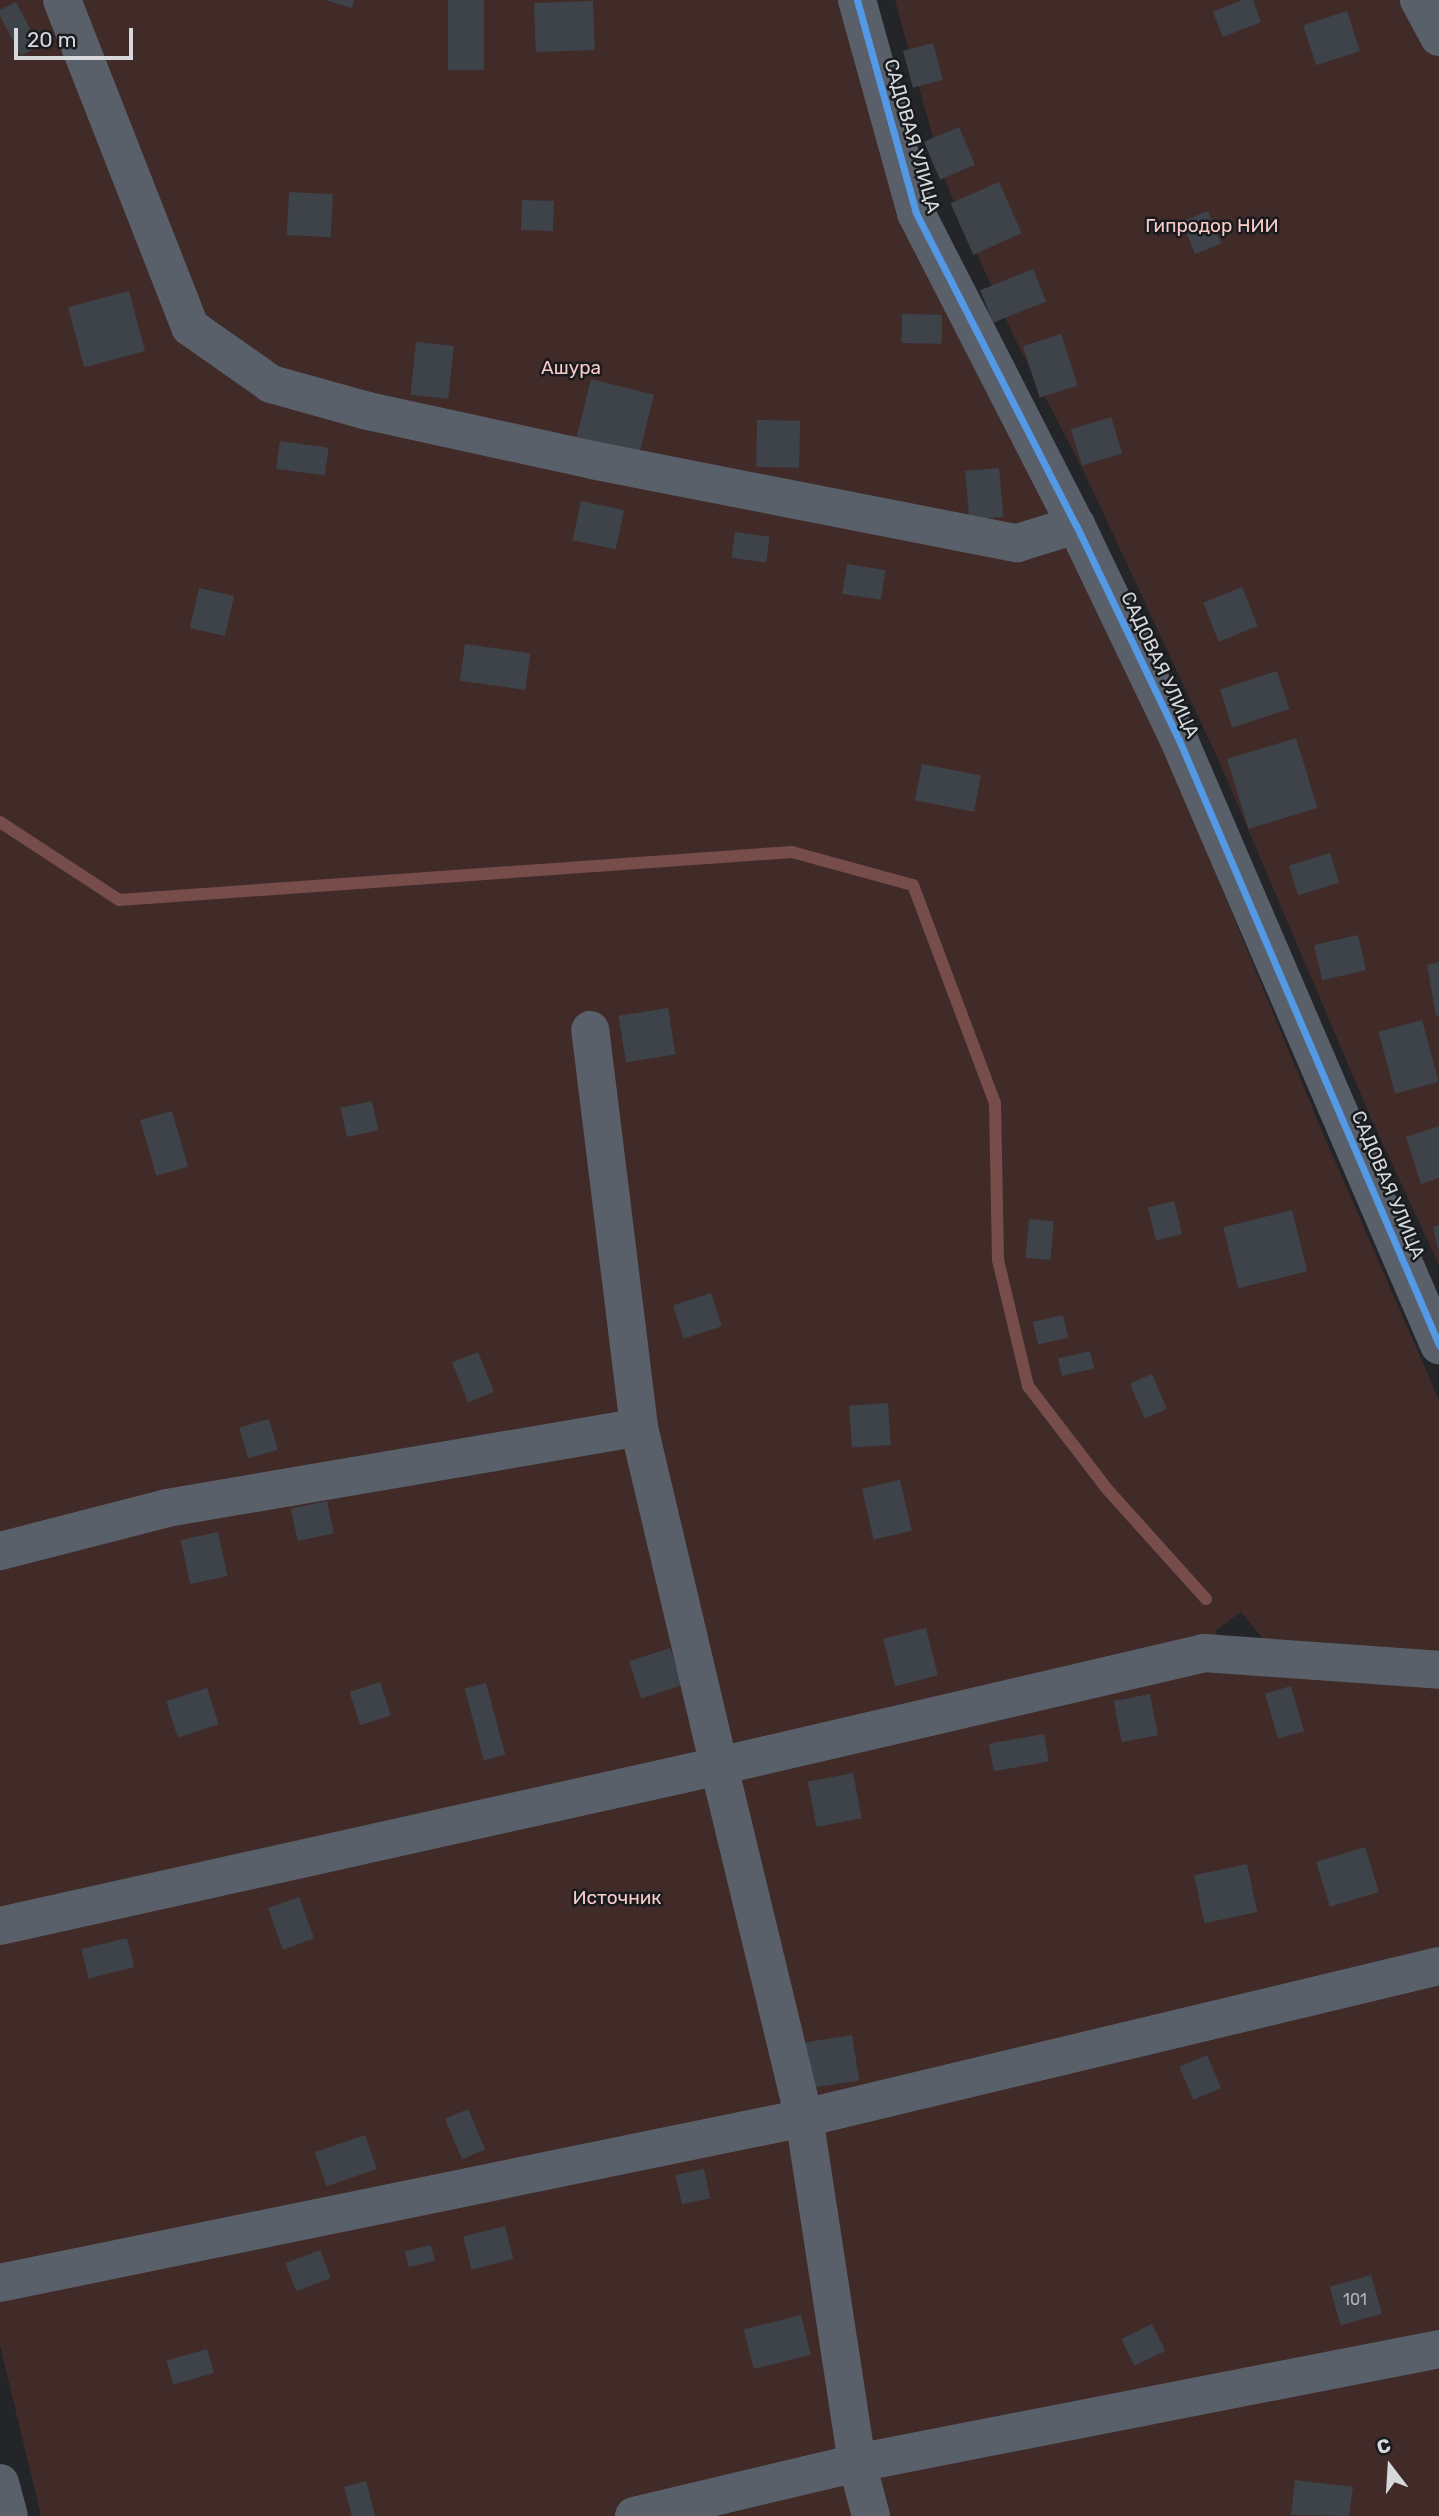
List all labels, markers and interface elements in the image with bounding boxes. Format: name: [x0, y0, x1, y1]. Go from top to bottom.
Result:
scale bar: [18, 14, 136, 58]
text: 20 m: [27, 27, 76, 52]
street label: САДОВАЯ УЛИЦА: [879, 56, 945, 216]
park label: Гипродор НИИ: [1145, 215, 1279, 237]
park label: Ашура: [541, 357, 601, 379]
street label: САДОВАЯ УЛИЦА: [1116, 588, 1204, 742]
street label: САДОВАЯ УЛИЦА: [1346, 1107, 1430, 1263]
park label: Источник: [573, 1887, 661, 1909]
house number: 101: [1343, 2290, 1367, 2310]
north arrow: [1355, 2432, 1425, 2502]
text: С: [1374, 2433, 1393, 2459]

